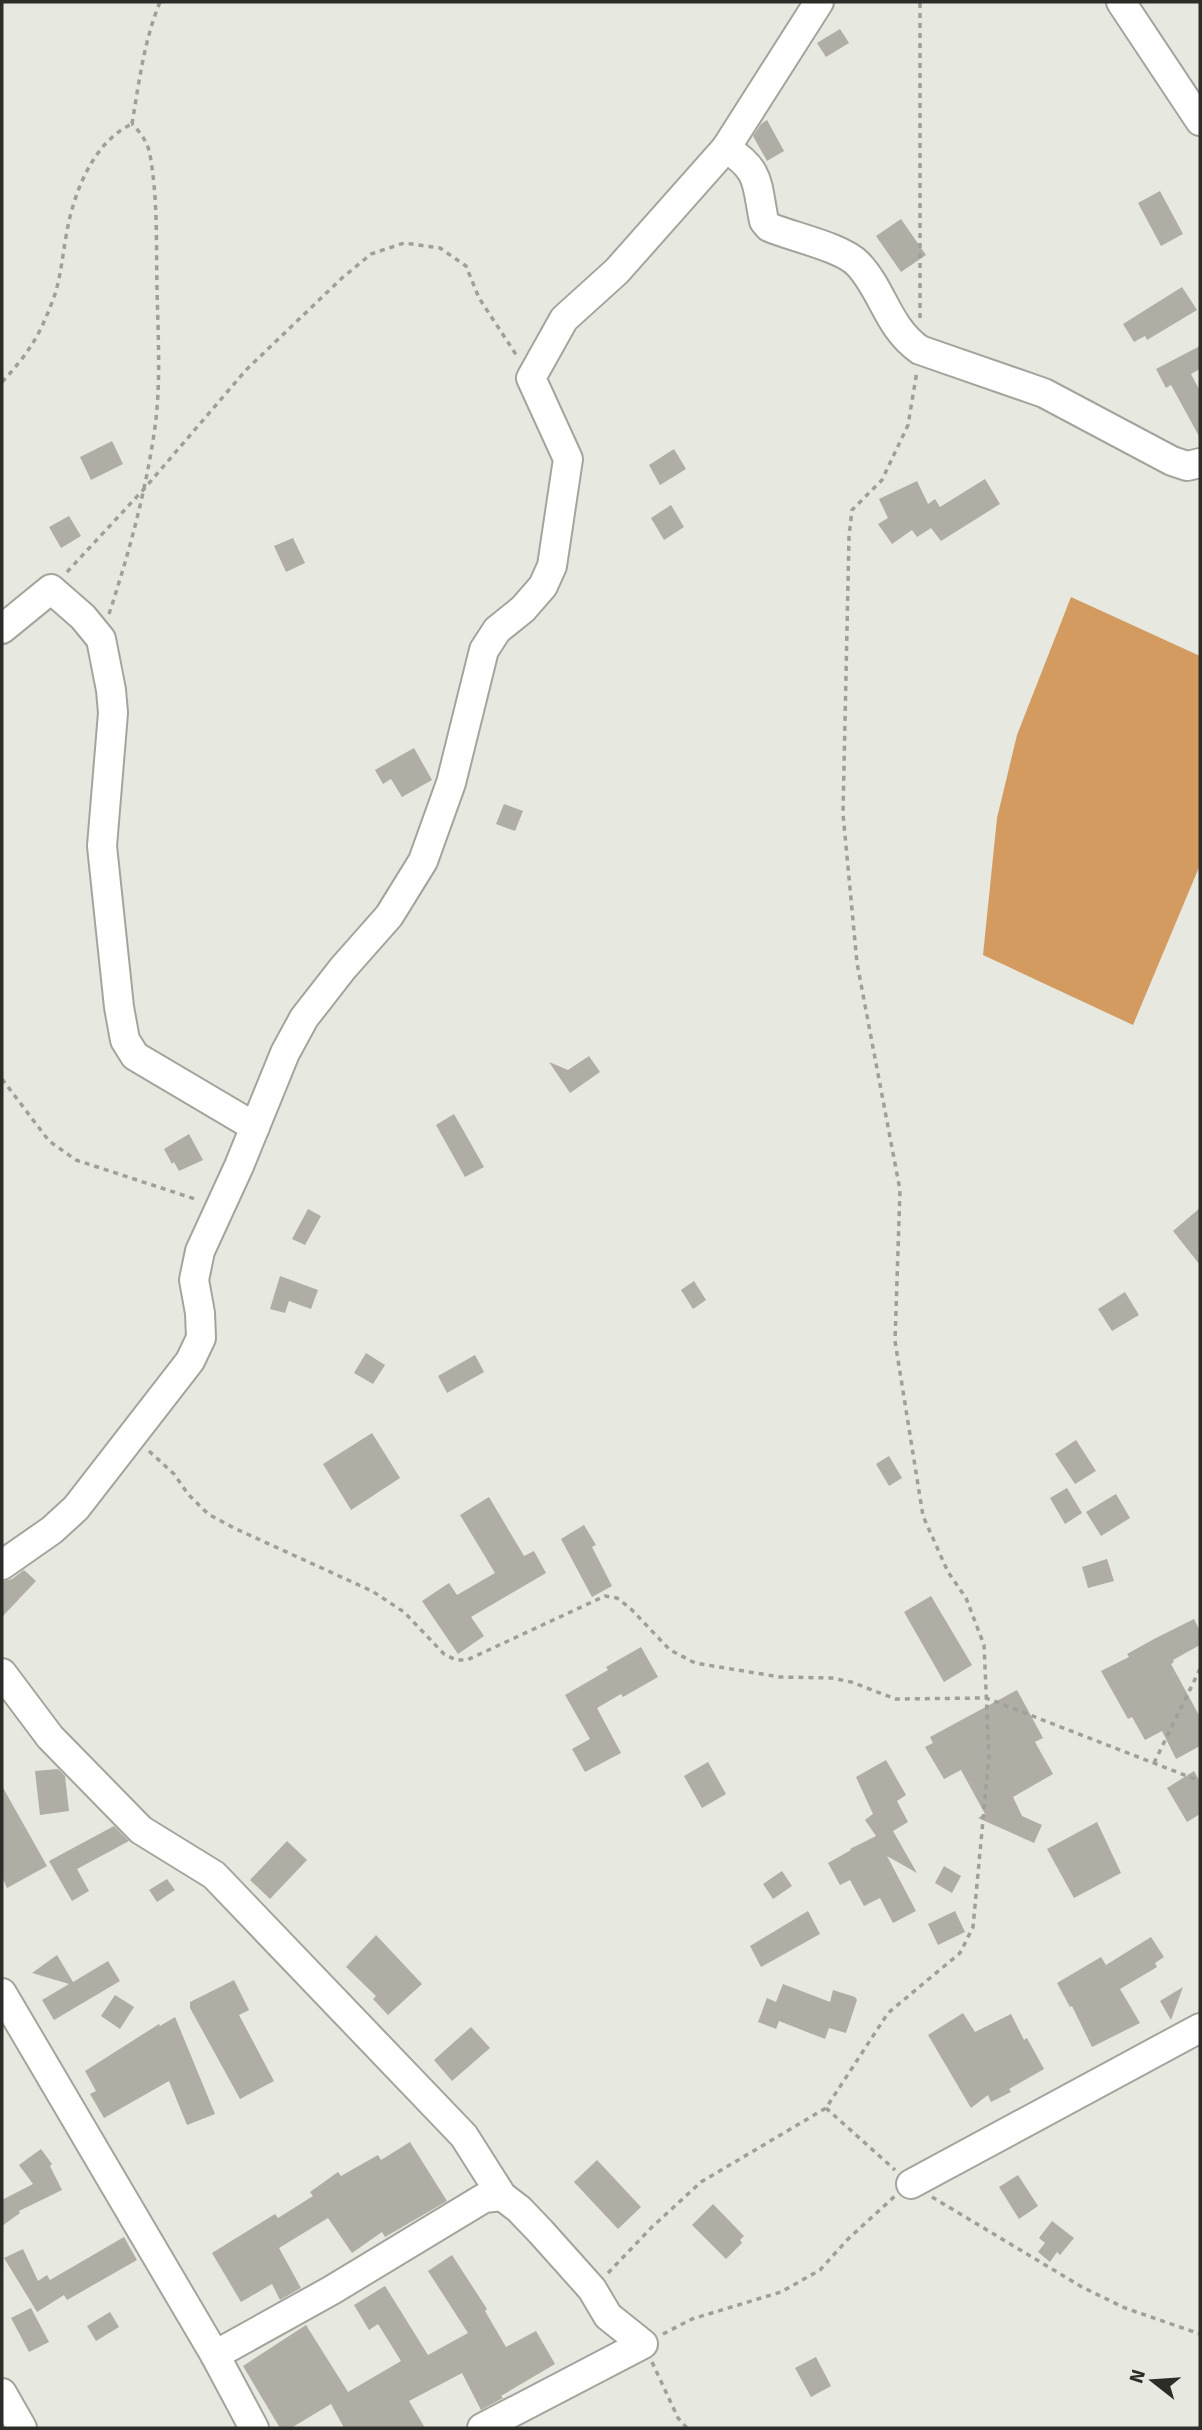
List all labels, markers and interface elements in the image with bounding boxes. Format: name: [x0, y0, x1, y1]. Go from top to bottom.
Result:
north arrow: [1118, 2346, 1188, 2416]
text: N: [1124, 2366, 1151, 2386]

